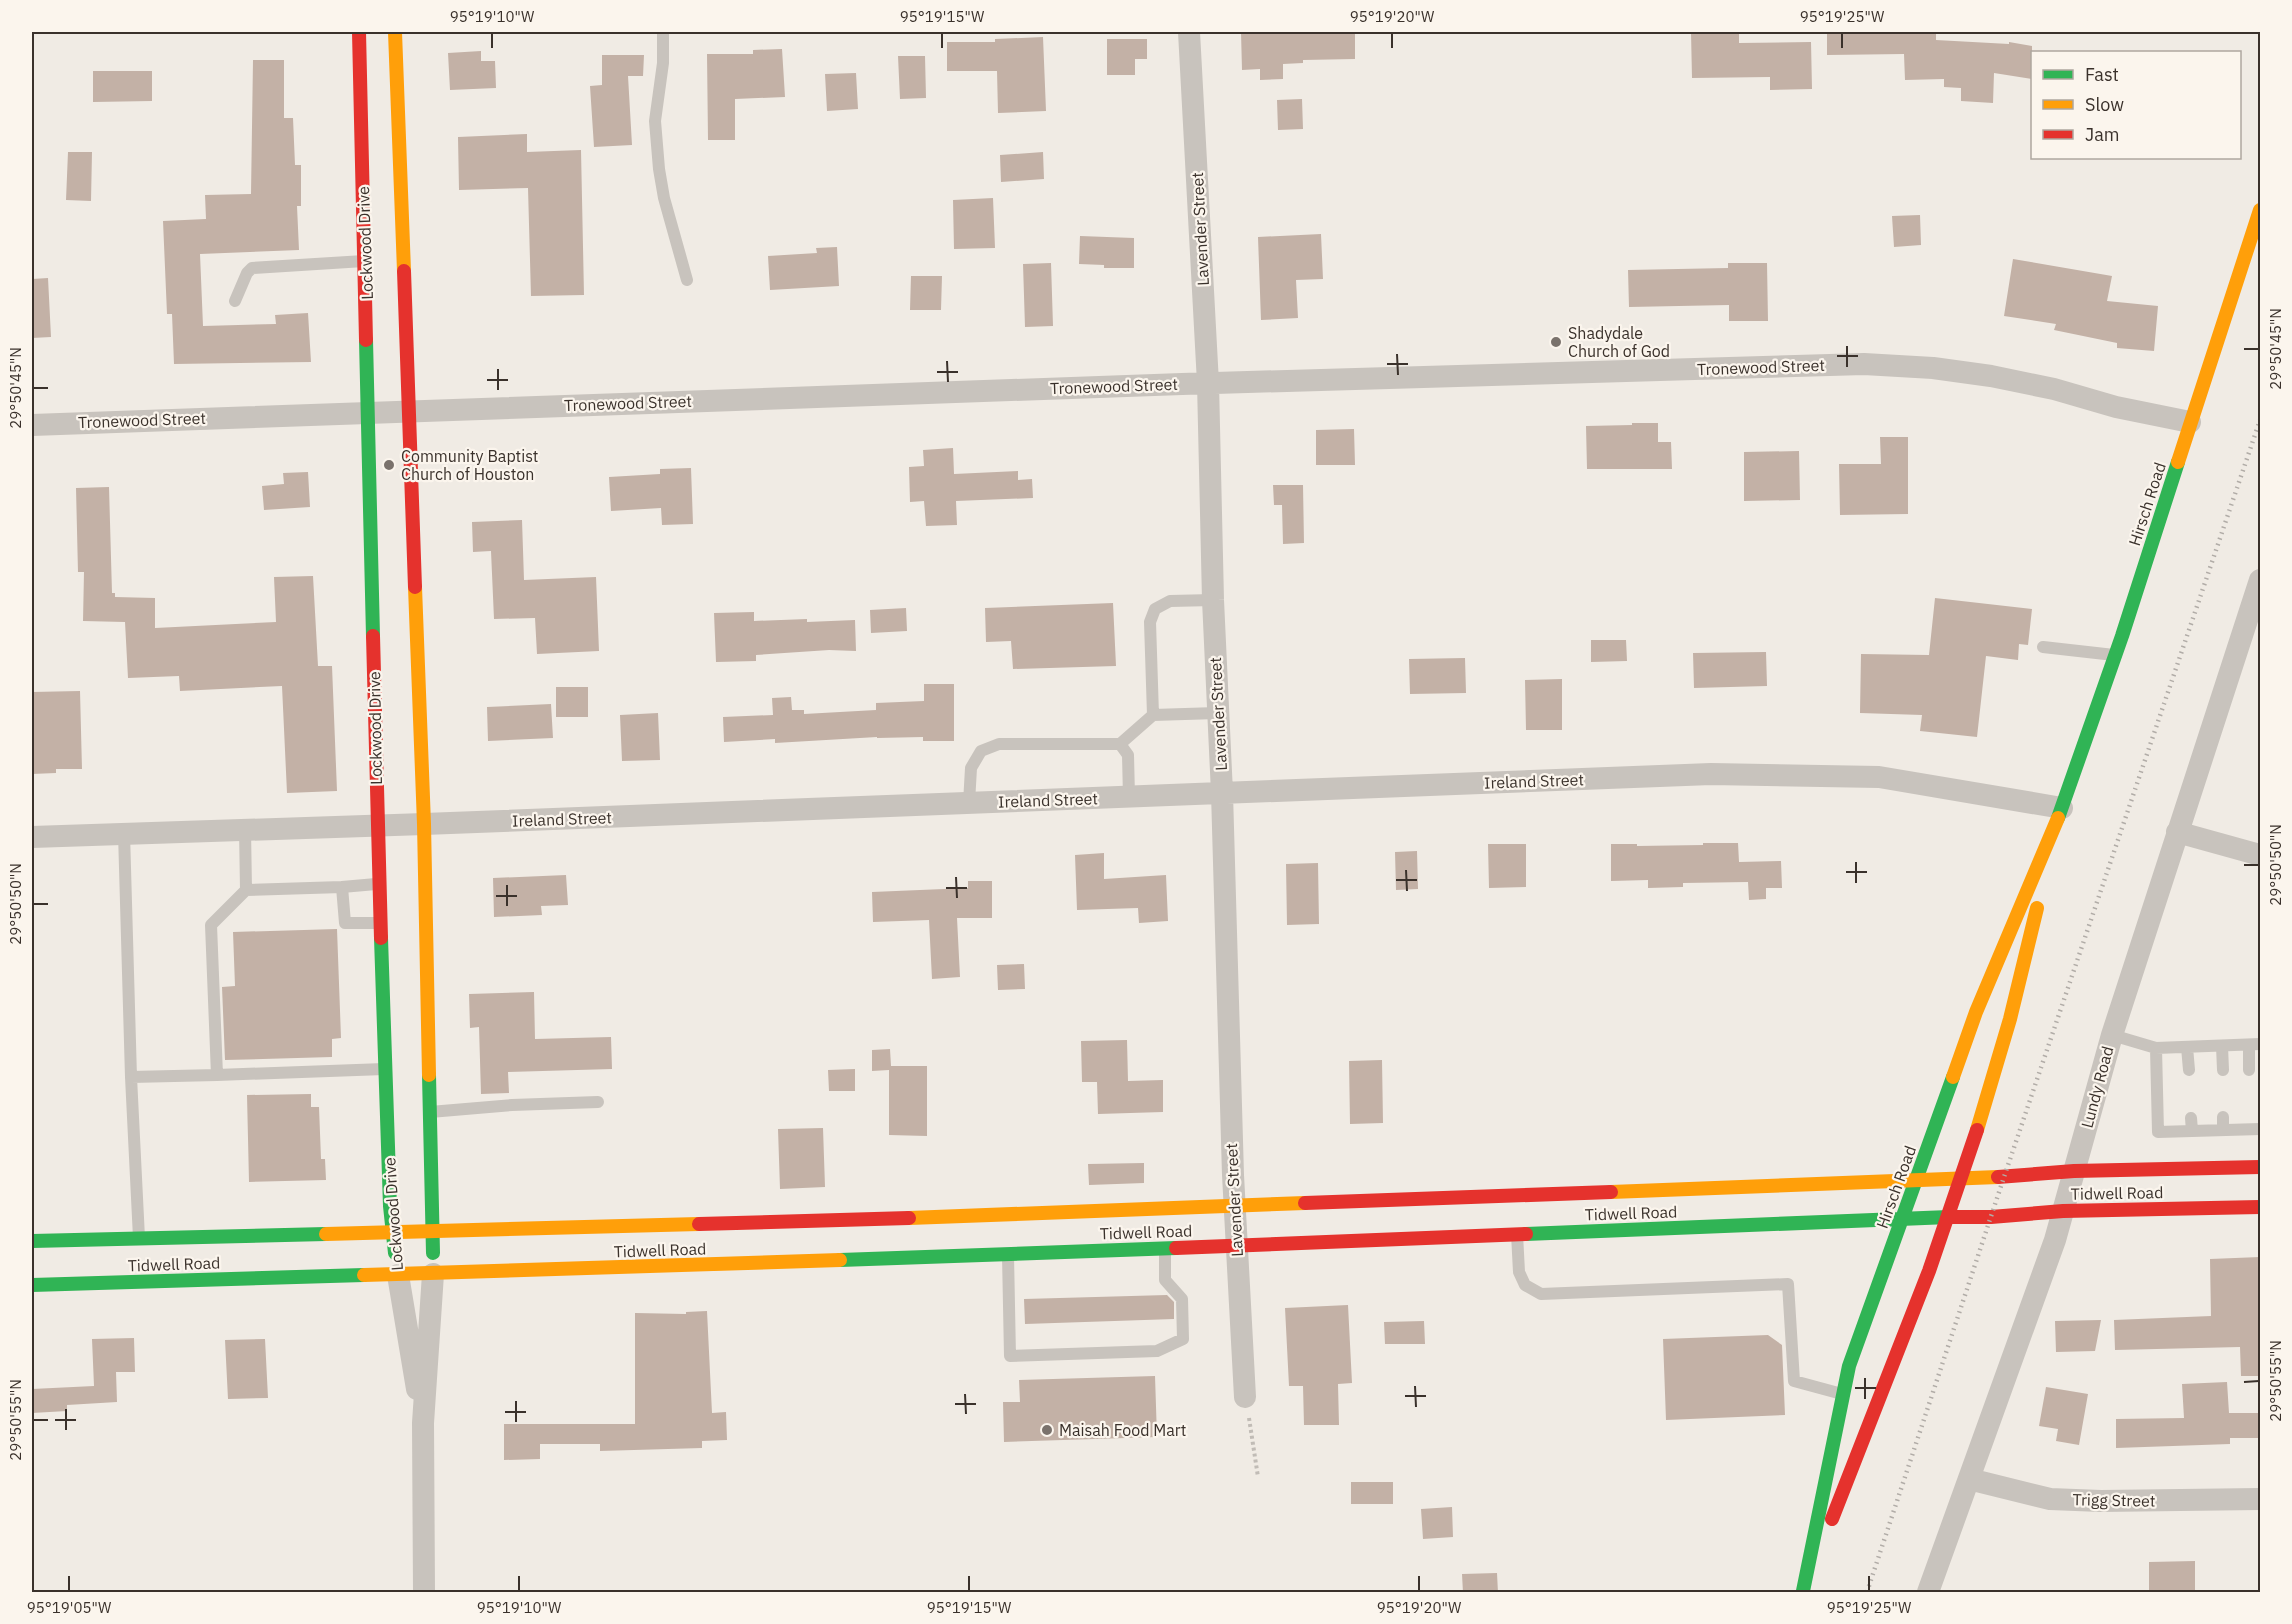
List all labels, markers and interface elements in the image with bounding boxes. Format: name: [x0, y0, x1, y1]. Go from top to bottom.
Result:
text: 95°19'10"W: [450, 7, 535, 26]
text: 95°19'15"W: [900, 7, 985, 26]
text: 95°19'20"W: [1350, 7, 1435, 26]
text: 95°19'25"W: [1800, 7, 1885, 26]
legend: [2031, 51, 2241, 159]
text: Fast: [2085, 63, 2119, 86]
text: Slow: [2085, 93, 2124, 116]
text: Jam: [2085, 123, 2120, 146]
street label: Lavender Street: [1187, 172, 1213, 286]
street label: Lockwood Drive: [353, 186, 377, 300]
text: 29°50'45"N: [2266, 308, 2285, 390]
place label: Shadydale Church of God: [1568, 323, 1670, 361]
marker: Shadydale Church of God: [1549, 335, 1563, 349]
text: 29°50'45"N: [6, 347, 25, 429]
street label: Tronewood Street: [1697, 355, 1825, 379]
street label: Tronewood Street: [1050, 374, 1178, 398]
street label: Tronewood Street: [564, 391, 692, 415]
street label: Tronewood Street: [78, 408, 206, 432]
place label: Community Baptist Church of Houston: [401, 446, 538, 484]
marker: Community Baptist Church of Houston: [382, 458, 396, 472]
street label: Hirsch Road: [2124, 460, 2170, 548]
street label: Lavender Street: [1205, 657, 1231, 771]
street label: Lockwood Drive: [364, 671, 386, 785]
street label: Ireland Street: [1484, 769, 1584, 793]
street label: Ireland Street: [998, 788, 1098, 812]
street label: Ireland Street: [512, 807, 612, 831]
text: 29°50'50"N: [2266, 824, 2285, 906]
text: 29°50'50"N: [6, 863, 25, 945]
street label: Lundy Road: [2076, 1044, 2118, 1130]
street label: Lavender Street: [1221, 1143, 1247, 1257]
street label: Hirsch Road: [1872, 1143, 1920, 1231]
street label: Lockwood Drive: [379, 1156, 407, 1271]
street label: Tidwell Road: [2071, 1182, 2163, 1204]
street label: Tidwell Road: [1584, 1201, 1678, 1225]
street label: Tidwell Road: [1099, 1220, 1193, 1244]
street label: Tidwell Road: [613, 1238, 707, 1262]
street label: Tidwell Road: [127, 1252, 221, 1276]
text: 29°50'55"N: [2266, 1340, 2285, 1422]
text: 29°50'55"N: [6, 1379, 25, 1461]
place label: Maisah Food Mart: [1059, 1420, 1186, 1440]
marker: Maisah Food Mart: [1040, 1423, 1054, 1437]
street label: Trigg Street: [2072, 1489, 2156, 1511]
text: 95°19'05"W: [27, 1598, 112, 1617]
text: 95°19'10"W: [477, 1598, 562, 1617]
text: 95°19'15"W: [927, 1598, 1012, 1617]
text: 95°19'20"W: [1377, 1598, 1462, 1617]
text: 95°19'25"W: [1827, 1598, 1912, 1617]

